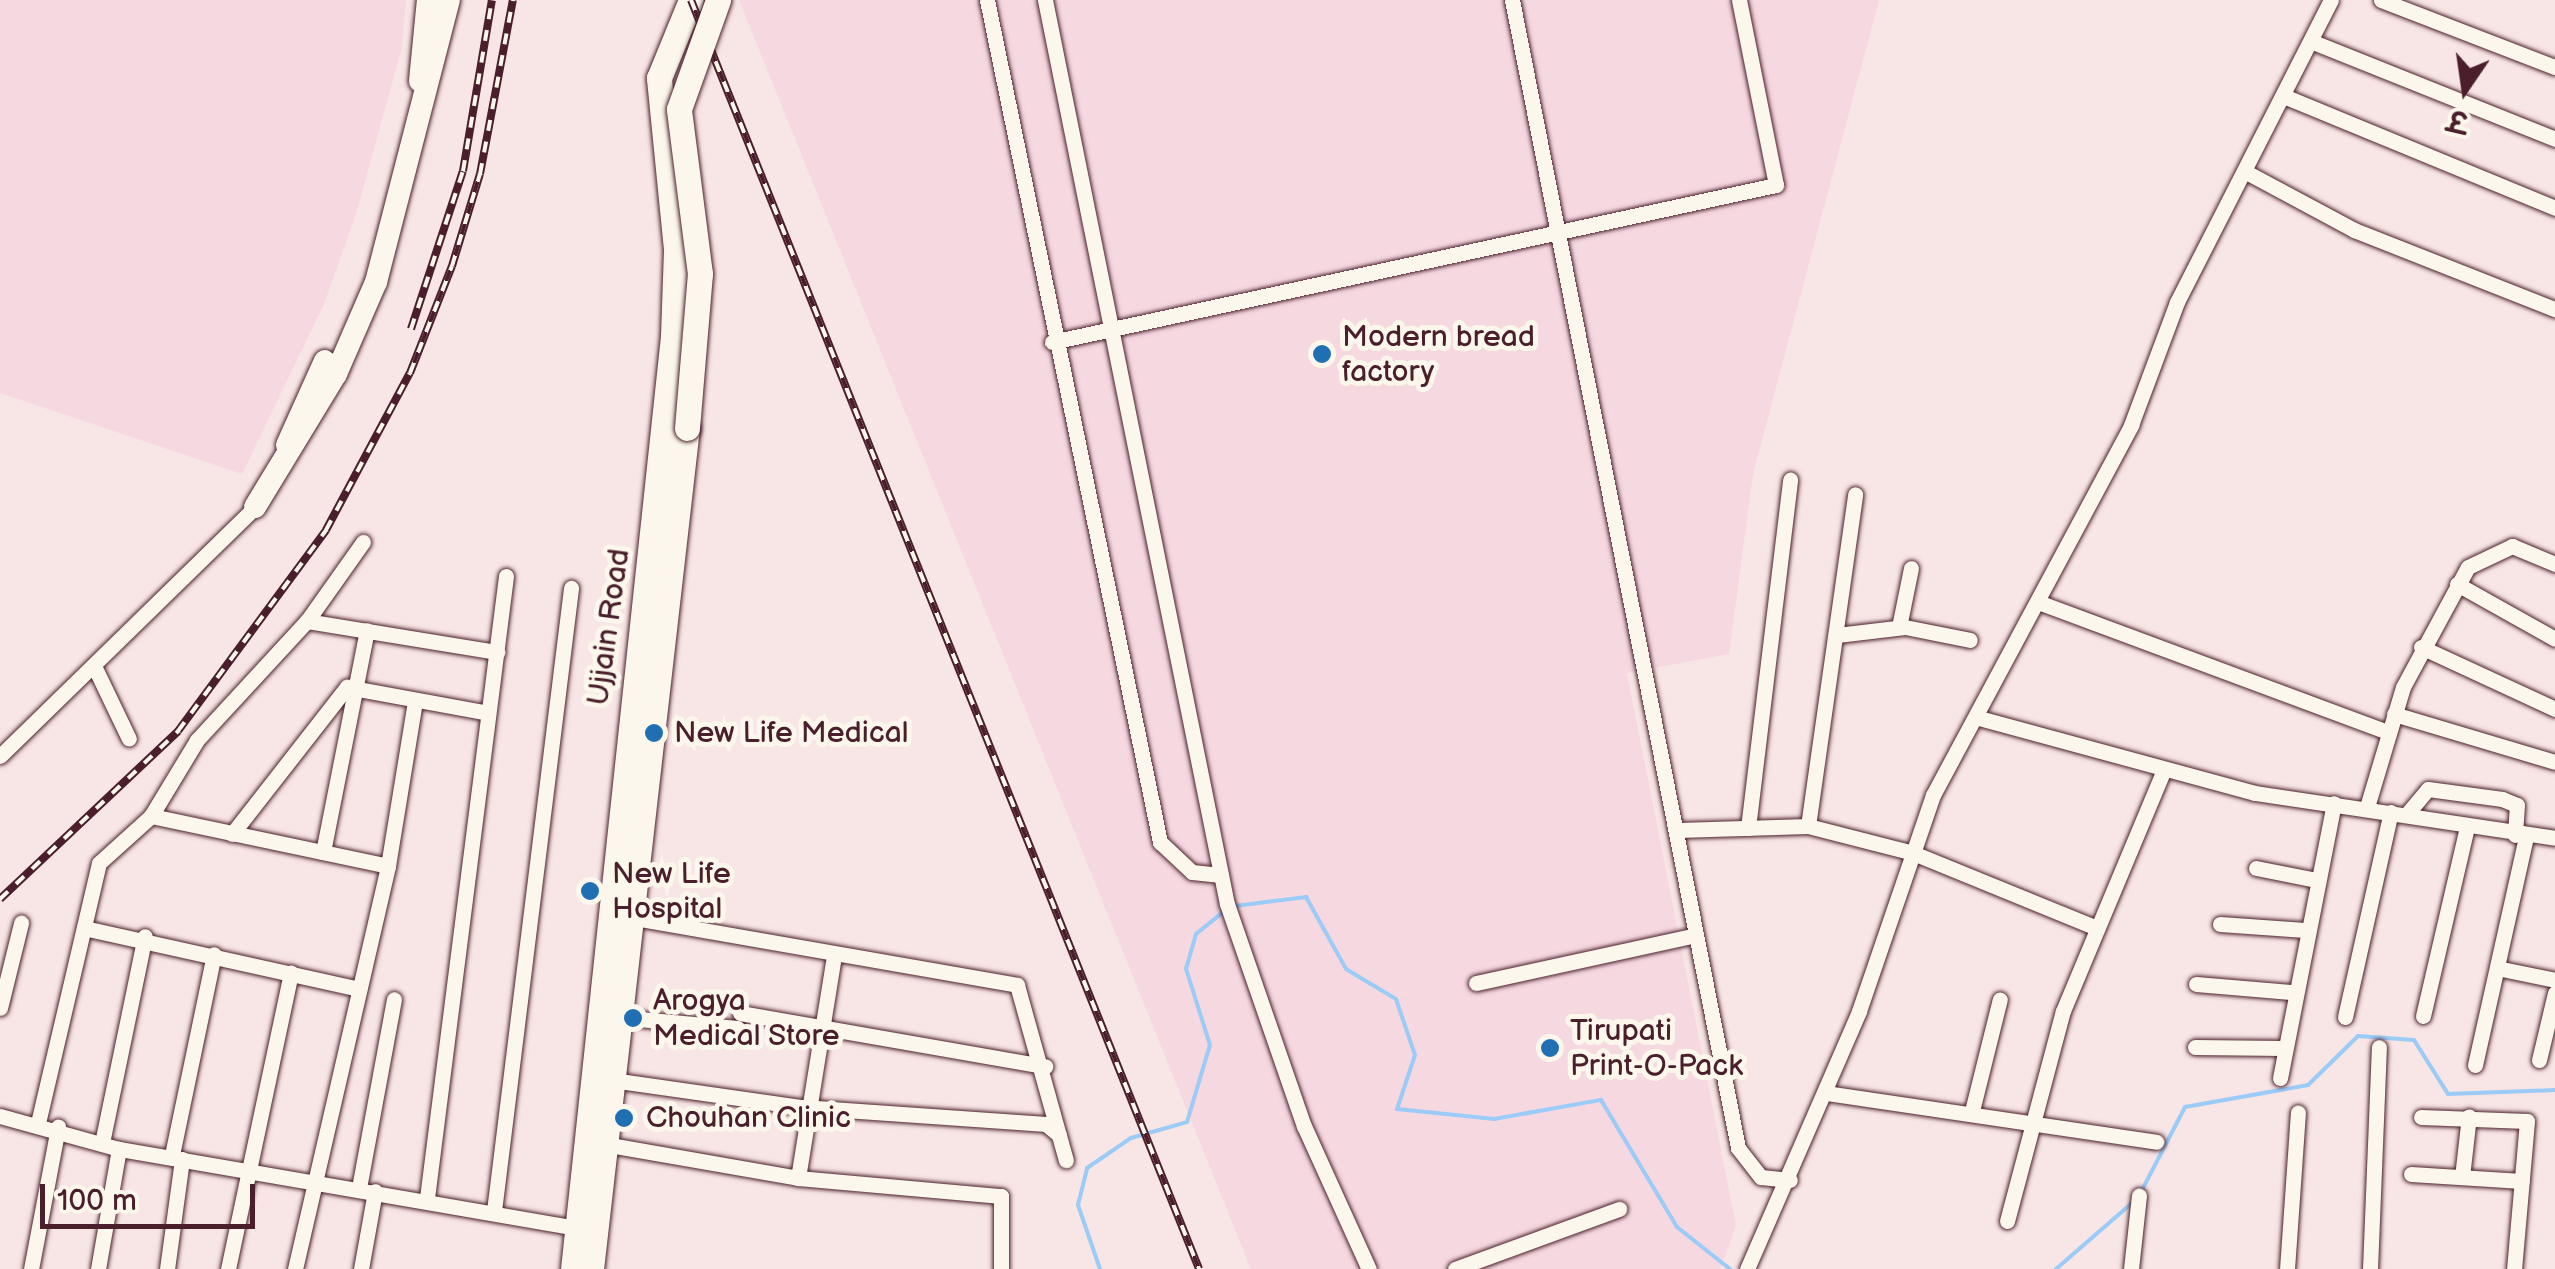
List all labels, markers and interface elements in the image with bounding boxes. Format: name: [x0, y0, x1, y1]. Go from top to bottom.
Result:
north arrow: [2415, 40, 2515, 140]
text: उ: [2445, 102, 2471, 138]
place label: Modern bread factory: [1342, 319, 1535, 390]
marker: Modern bread factory: [1311, 343, 1333, 365]
street label: Ujjain Road: [580, 546, 638, 708]
place label: New Life Medical: [674, 715, 908, 751]
marker: New Life Medical: [643, 722, 665, 744]
place label: New Life Hospital: [612, 856, 731, 926]
marker: New Life Hospital: [577, 878, 603, 904]
place label: Arogya Medical Store: [653, 983, 840, 1054]
marker: Arogya Medical Store: [622, 1007, 644, 1029]
place label: Tirupati Print-O-Pack: [1570, 1013, 1743, 1084]
marker: Tirupati Print-O-Pack: [1539, 1037, 1561, 1059]
place label: Chouhan Clinic: [646, 1100, 851, 1136]
marker: Chouhan Clinic: [611, 1105, 637, 1131]
scale bar: [45, 1164, 260, 1226]
text: 100 m: [57, 1183, 137, 1219]

